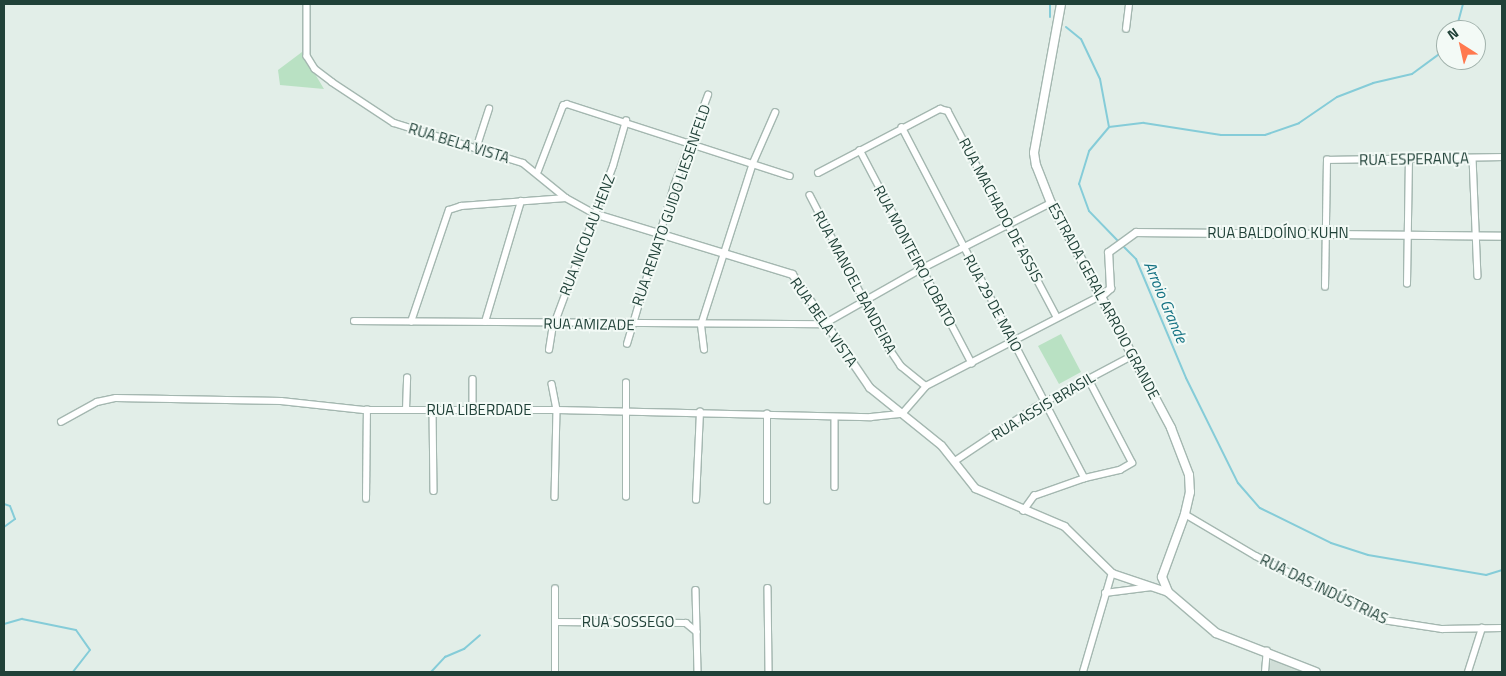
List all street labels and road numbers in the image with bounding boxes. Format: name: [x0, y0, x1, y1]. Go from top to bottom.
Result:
street label: RUA RENATO GUIDO LIESENFELD: [628, 102, 714, 308]
street label: RUA BELA VISTA: [406, 119, 512, 167]
street label: RUA MACHADO DE ASSIS: [955, 135, 1047, 285]
street label: RUA ESPERANÇA: [1359, 149, 1469, 169]
street label: RUA NICOLAU HENZ: [556, 172, 618, 298]
street label: RUA MONTEIRO LOBATO: [870, 182, 960, 330]
street label: ESTRADA GERAL ARROIO GRANDE: [1044, 200, 1164, 402]
street label: RUA MANOEL BANDEIRA: [810, 207, 900, 357]
street label: RUA BALDOÍNO KUHN: [1207, 224, 1349, 242]
street label: RUA 29 DE MAIO: [960, 251, 1026, 355]
street label: RUA BELA VISTA: [787, 274, 861, 370]
street label: RUA AMIZADE: [543, 314, 635, 334]
street label: RUA ASSIS BRASIL: [988, 368, 1098, 444]
street label: RUA LIBERDADE: [426, 401, 532, 419]
street label: RUA DAS INDÚSTRIAS: [1257, 550, 1391, 628]
street label: RUA SOSSEGO: [582, 613, 674, 631]

